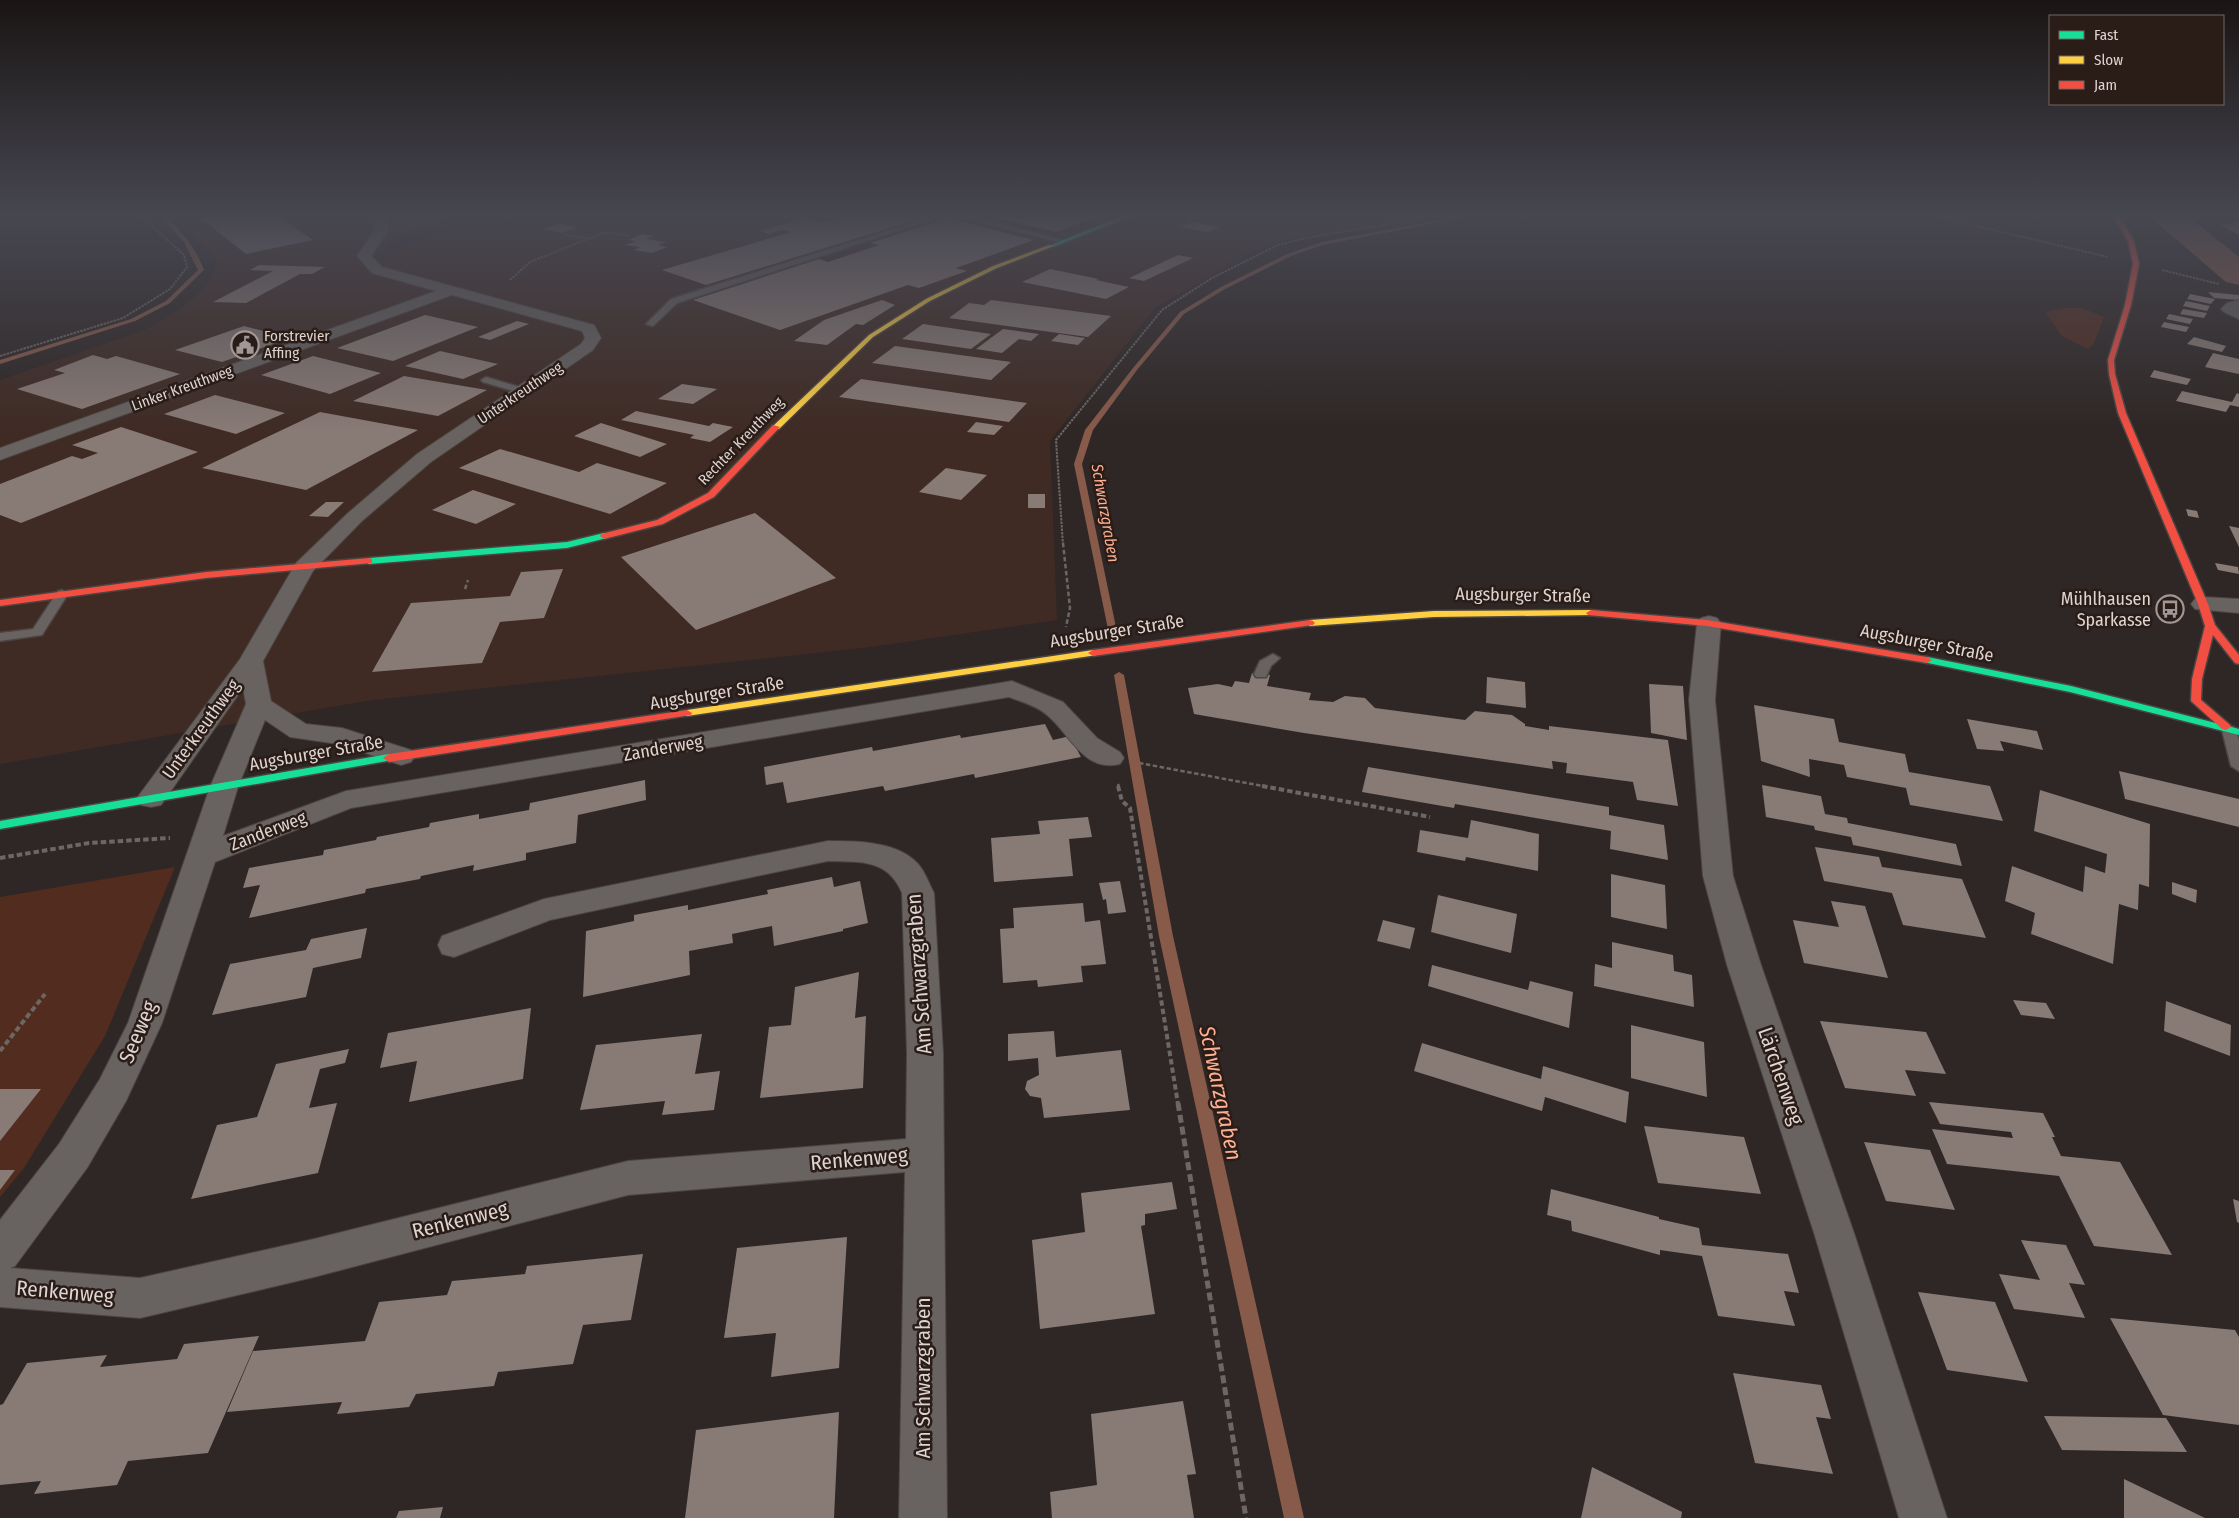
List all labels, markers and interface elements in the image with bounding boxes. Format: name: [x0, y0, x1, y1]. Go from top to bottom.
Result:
legend: [2049, 15, 2224, 105]
text: Fast: [2094, 26, 2118, 44]
text: Slow: [2094, 51, 2123, 69]
text: Jam: [2094, 76, 2117, 94]
place label: Forstrevier Affing: [264, 327, 330, 362]
public building icon: Forstrevier Affing: [230, 330, 260, 360]
street label: Unterkreuthweg: [474, 358, 566, 428]
street label: Linker Kreuthweg: [129, 361, 235, 415]
street label: Rechter Kreuthweg: [694, 393, 788, 489]
water label: Schwarzgraben: [1087, 462, 1123, 564]
street label: Augsburger Straße: [1455, 583, 1591, 607]
place label: Mühlhausen Sparkasse: [2061, 588, 2151, 631]
bus stop icon: Mühlhausen Sparkasse: [2155, 594, 2185, 624]
street label: Augsburger Straße: [1048, 610, 1186, 652]
street label: Augsburger Straße: [1858, 619, 1996, 667]
street label: Augsburger Straße: [648, 672, 786, 714]
street label: Unterkreuthweg: [157, 674, 245, 783]
street label: Augsburger Straße: [247, 730, 385, 776]
street label: Zanderweg: [621, 730, 705, 766]
street label: Zanderweg: [226, 806, 310, 856]
street label: Am Schwarzgraben: [900, 893, 938, 1055]
street label: Seeweg: [113, 997, 163, 1067]
water label: Schwarzgraben: [1193, 1022, 1248, 1163]
street label: Lärchenweg: [1752, 1024, 1810, 1128]
street label: Renkenweg: [809, 1142, 909, 1176]
street label: Renkenweg: [410, 1196, 511, 1244]
street label: Renkenweg: [15, 1275, 115, 1309]
street label: Am Schwarzgraben: [910, 1297, 936, 1459]

